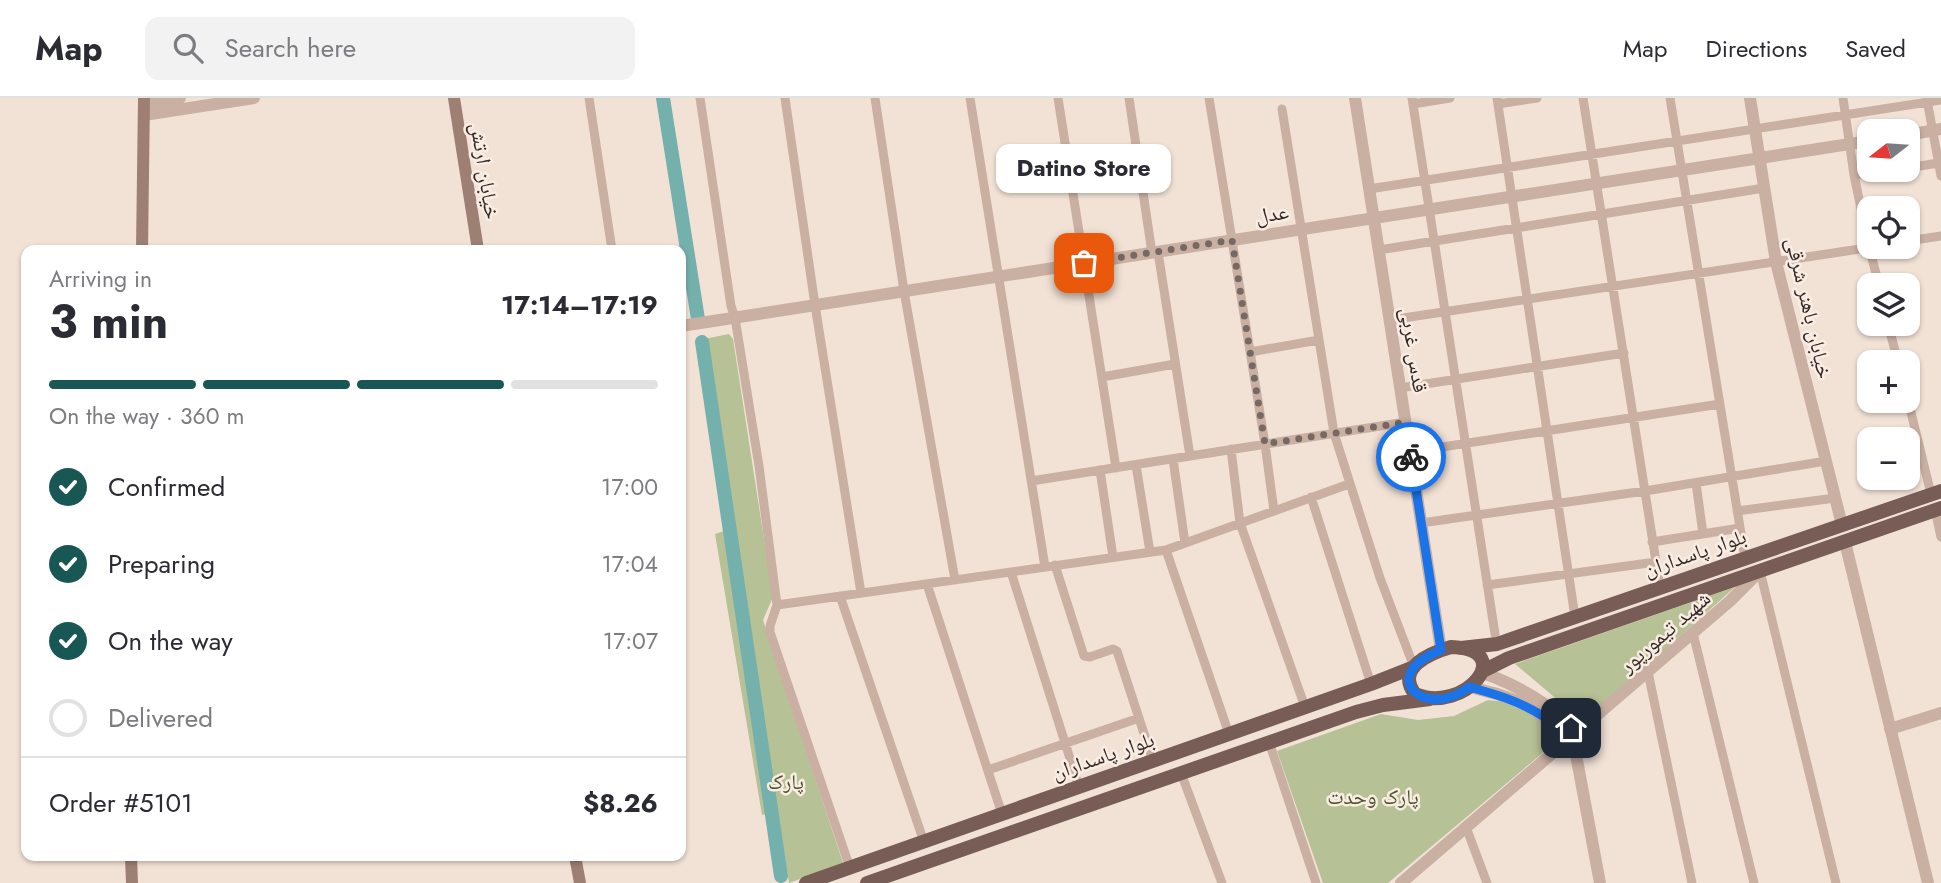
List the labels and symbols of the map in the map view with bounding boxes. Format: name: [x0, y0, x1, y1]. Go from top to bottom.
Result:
north arrow: [1857, 119, 1920, 182]
street label: خیابان ارتش: [463, 120, 507, 222]
callout: Datino Store: [996, 144, 1172, 193]
street label: عدل: [1253, 197, 1291, 231]
pin: [1054, 233, 1114, 293]
street label: خیابان باهنر شرقی: [1778, 234, 1840, 382]
street label: قدس غربی: [1392, 305, 1436, 395]
courier: [1376, 422, 1446, 492]
street label: بلوار پاسداران: [1640, 521, 1750, 585]
street label: شهید تیمورپور: [1612, 584, 1717, 681]
pin: [1541, 698, 1601, 758]
street label: بلوار پاسداران: [1048, 724, 1158, 788]
park label: پارک: [768, 767, 804, 797]
park label: پارک وحدت: [1327, 782, 1419, 812]

